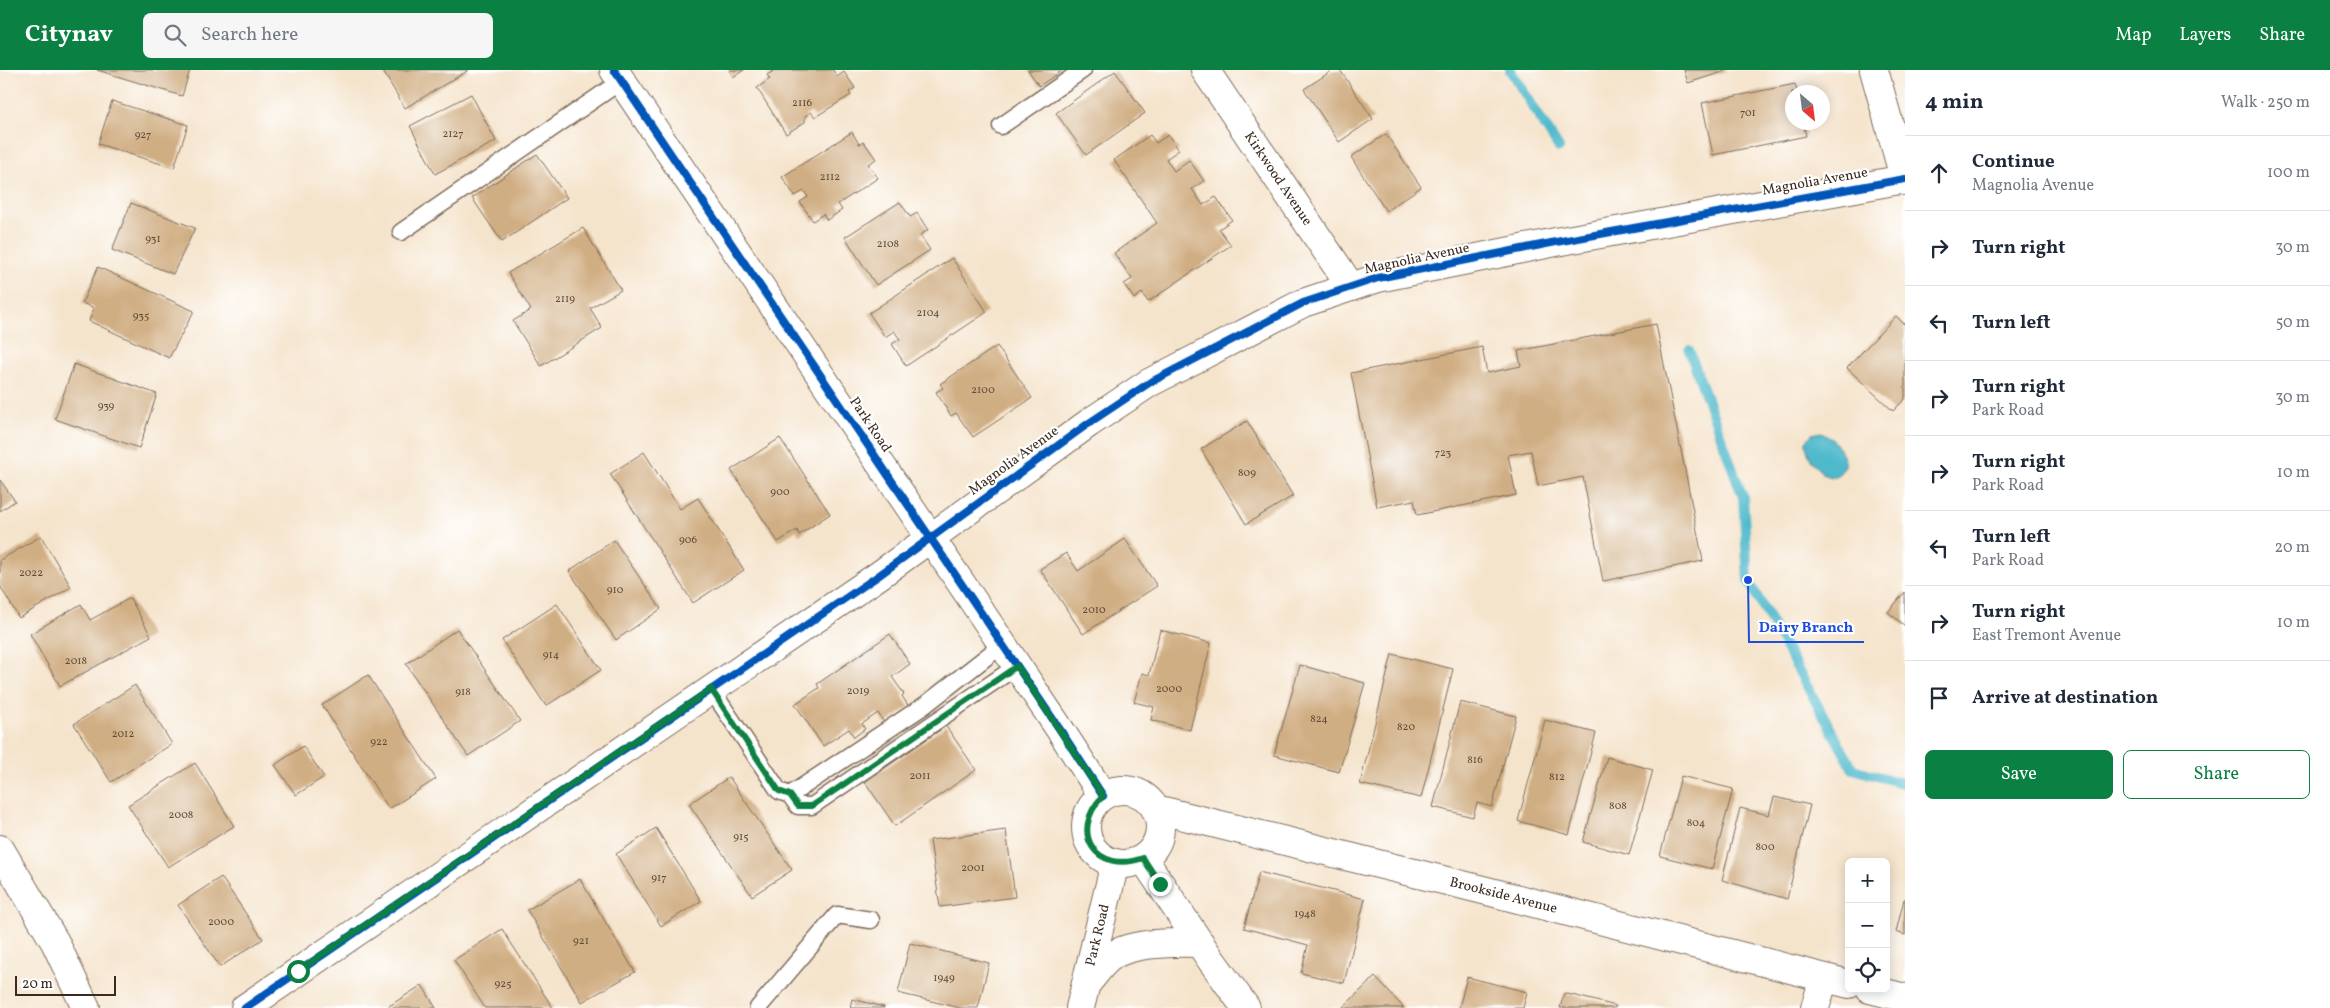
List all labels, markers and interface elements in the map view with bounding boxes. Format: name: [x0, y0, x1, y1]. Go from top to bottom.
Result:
search box: [143, 13, 493, 58]
text: Citynav: [25, 18, 113, 52]
icon: search: [161, 21, 189, 49]
text: Search here: [201, 22, 298, 48]
text: Map: [2115, 23, 2151, 48]
text: Layers: [2179, 23, 2231, 48]
text: Share: [2259, 23, 2305, 48]
north arrow: [1785, 85, 1830, 130]
text: 4 min: [1925, 88, 1984, 117]
text: Walk · 250 m: [2221, 92, 2310, 114]
house number: 2116: [792, 96, 812, 111]
house number: 701: [1740, 106, 1756, 121]
house number: 2127: [442, 127, 464, 142]
house number: 927: [135, 128, 151, 143]
street label: Kirkwood Avenue: [1240, 128, 1317, 230]
text: Continue: [1972, 149, 2055, 175]
icon: ahead: [1925, 159, 1953, 187]
text: 100 m: [2267, 162, 2310, 184]
street label: Magnolia Avenue: [1761, 163, 1870, 201]
house number: 2112: [820, 170, 840, 185]
text: Magnolia Avenue: [1972, 175, 2094, 197]
house number: 931: [145, 232, 161, 247]
icon: right: [1925, 234, 1953, 262]
text: Turn right: [1972, 235, 2065, 261]
house number: 2108: [877, 237, 900, 252]
text: 30 m: [2275, 237, 2310, 259]
street label: Magnolia Avenue: [1363, 239, 1472, 279]
house number: 2119: [555, 292, 575, 307]
house number: 2104: [916, 306, 940, 321]
house number: 935: [133, 309, 149, 324]
icon: left: [1925, 309, 1953, 337]
text: Turn left: [1972, 310, 2051, 336]
text: 50 m: [2276, 312, 2310, 334]
text: Turn right: [1972, 374, 2065, 400]
house number: 2100: [971, 383, 995, 398]
icon: right: [1925, 384, 1953, 412]
text: 30 m: [2275, 387, 2310, 409]
street label: Park Road: [845, 394, 896, 457]
house number: 939: [98, 399, 115, 414]
text: Park Road: [1972, 400, 2044, 422]
street label: Magnolia Avenue: [965, 422, 1063, 500]
house number: 723: [1435, 446, 1452, 461]
text: Turn right: [1972, 449, 2065, 475]
icon: right: [1925, 459, 1953, 487]
text: 10 m: [2277, 462, 2310, 484]
house number: 809: [1238, 466, 1256, 481]
text: Park Road: [1972, 475, 2044, 497]
house number: 900: [770, 485, 790, 500]
text: Turn left: [1972, 524, 2051, 550]
house number: 906: [679, 533, 698, 548]
icon: left: [1925, 534, 1953, 562]
text: 20 m: [2275, 537, 2310, 559]
text: Park Road: [1972, 550, 2044, 572]
house number: 2022: [19, 566, 43, 581]
house number: 910: [607, 583, 624, 598]
text: Turn right: [1972, 599, 2065, 625]
house number: 2010: [1082, 603, 1106, 618]
icon: right: [1925, 609, 1953, 637]
callout: Dairy Branch: [1749, 612, 1864, 642]
text: 10 m: [2277, 612, 2310, 634]
text: Dairy Branch: [1759, 618, 1853, 639]
text: East Tremont Avenue: [1972, 625, 2121, 647]
house number: 914: [543, 648, 560, 663]
house number: 2018: [65, 654, 88, 669]
house number: 2000: [1156, 682, 1182, 697]
house number: 2019: [847, 684, 869, 699]
icon: arrive: [1925, 684, 1953, 712]
house number: 918: [455, 685, 471, 700]
text: Arrive at destination: [1972, 685, 2158, 711]
house number: 824: [1310, 712, 1328, 727]
house number: 820: [1397, 720, 1415, 735]
house number: 2012: [112, 727, 134, 742]
house number: 922: [370, 735, 388, 750]
button: Save: [1925, 750, 2113, 799]
button: Share: [2123, 750, 2310, 799]
house number: 816: [1467, 753, 1483, 768]
house number: 2011: [910, 769, 930, 784]
house number: 812: [1549, 770, 1565, 785]
house number: 808: [1609, 799, 1627, 814]
house number: 2008: [169, 808, 194, 823]
house number: 804: [1687, 816, 1706, 831]
house number: 915: [733, 830, 749, 845]
house number: 800: [1755, 840, 1775, 855]
map controls: [1845, 858, 1890, 993]
button: +: [1845, 858, 1890, 903]
house number: 2001: [961, 861, 985, 876]
house number: 917: [651, 871, 667, 886]
route end: [1149, 873, 1172, 896]
street label: Brookside Avenue: [1448, 873, 1560, 918]
street label: Park Road: [1081, 902, 1114, 968]
button: −: [1845, 903, 1890, 948]
house number: 1948: [1294, 907, 1316, 922]
house number: 2000: [208, 915, 234, 930]
house number: 921: [573, 934, 589, 949]
button: locate: [1845, 948, 1890, 993]
route start: [287, 960, 310, 983]
house number: 1949: [933, 971, 955, 986]
scale bar: [15, 973, 116, 996]
text: 20 m: [22, 975, 53, 994]
house number: 925: [495, 977, 511, 992]

